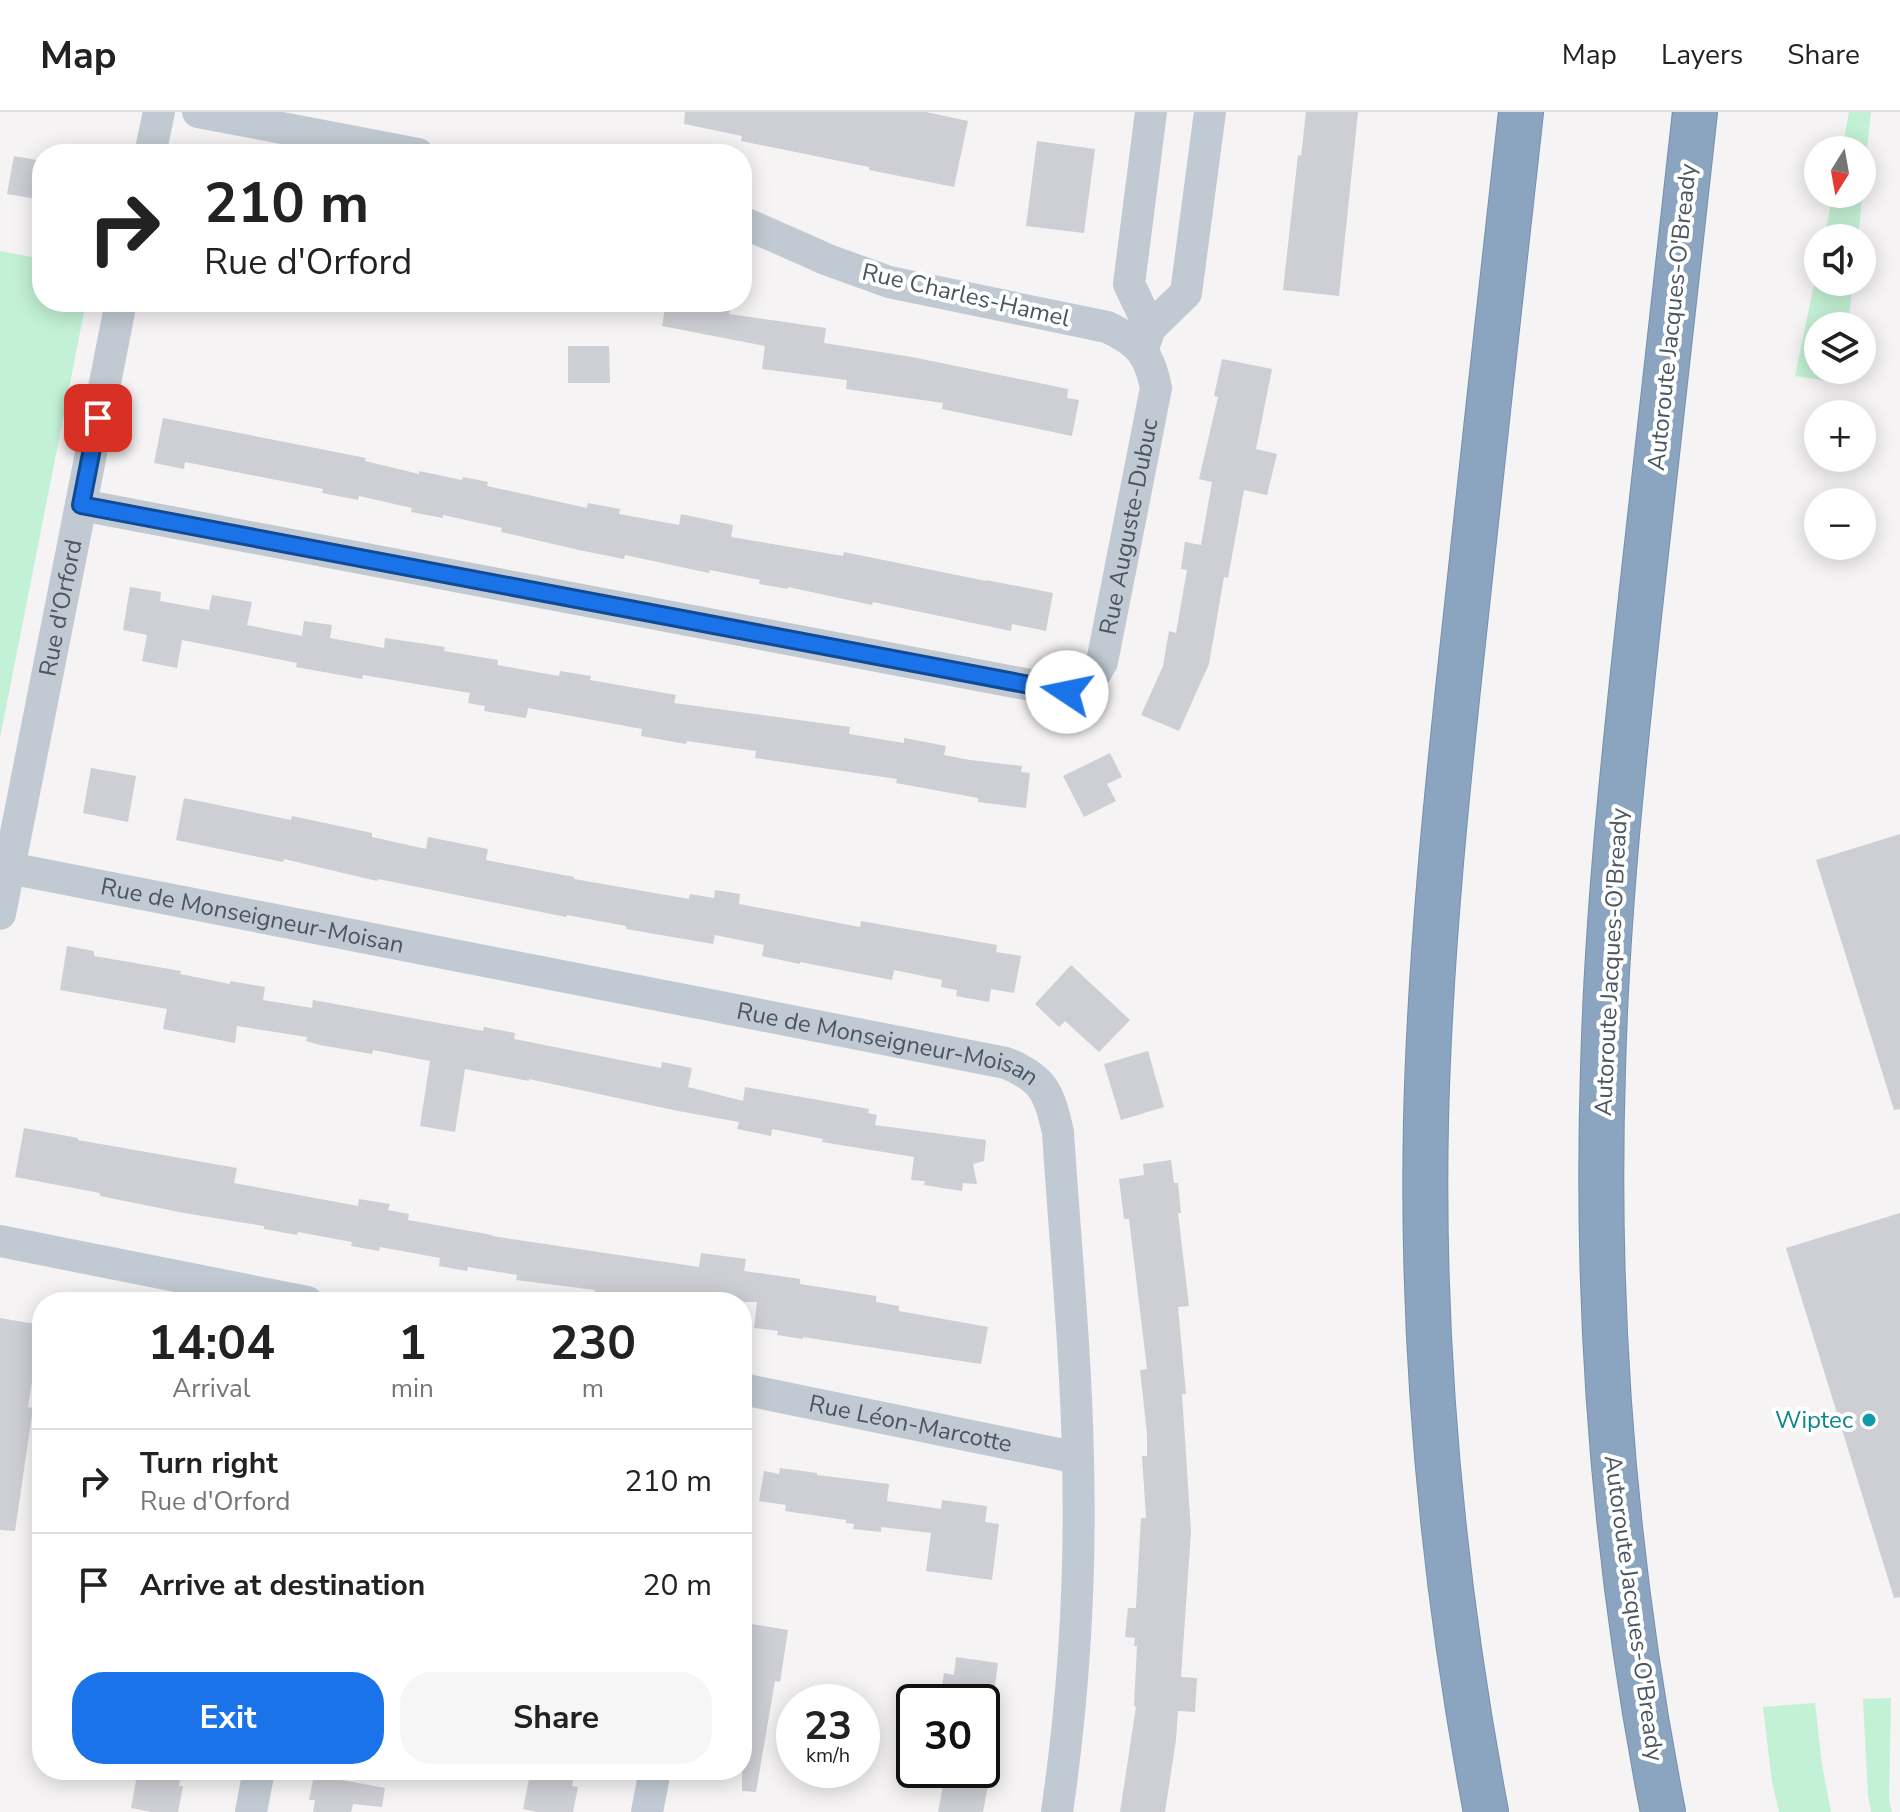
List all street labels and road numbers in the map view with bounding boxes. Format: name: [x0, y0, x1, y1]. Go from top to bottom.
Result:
street label: Autoroute Jacques-O'Bready: [1640, 161, 1704, 472]
street label: Rue Charles-Hamel: [859, 256, 1073, 334]
street label: Rue Auguste-Dubuc: [1092, 416, 1166, 638]
street label: Rue d'Orford: [31, 537, 90, 679]
street label: Autoroute Jacques-O'Bready: [1587, 806, 1635, 1117]
street label: Rue de Monseigneur-Moisan: [98, 870, 407, 961]
street label: Rue de Monseigneur-Moisan: [734, 995, 1045, 1093]
street label: Rue Léon-Marcotte: [806, 1387, 1015, 1460]
street label: Autoroute Jacques-O'Bready: [1597, 1453, 1671, 1764]

